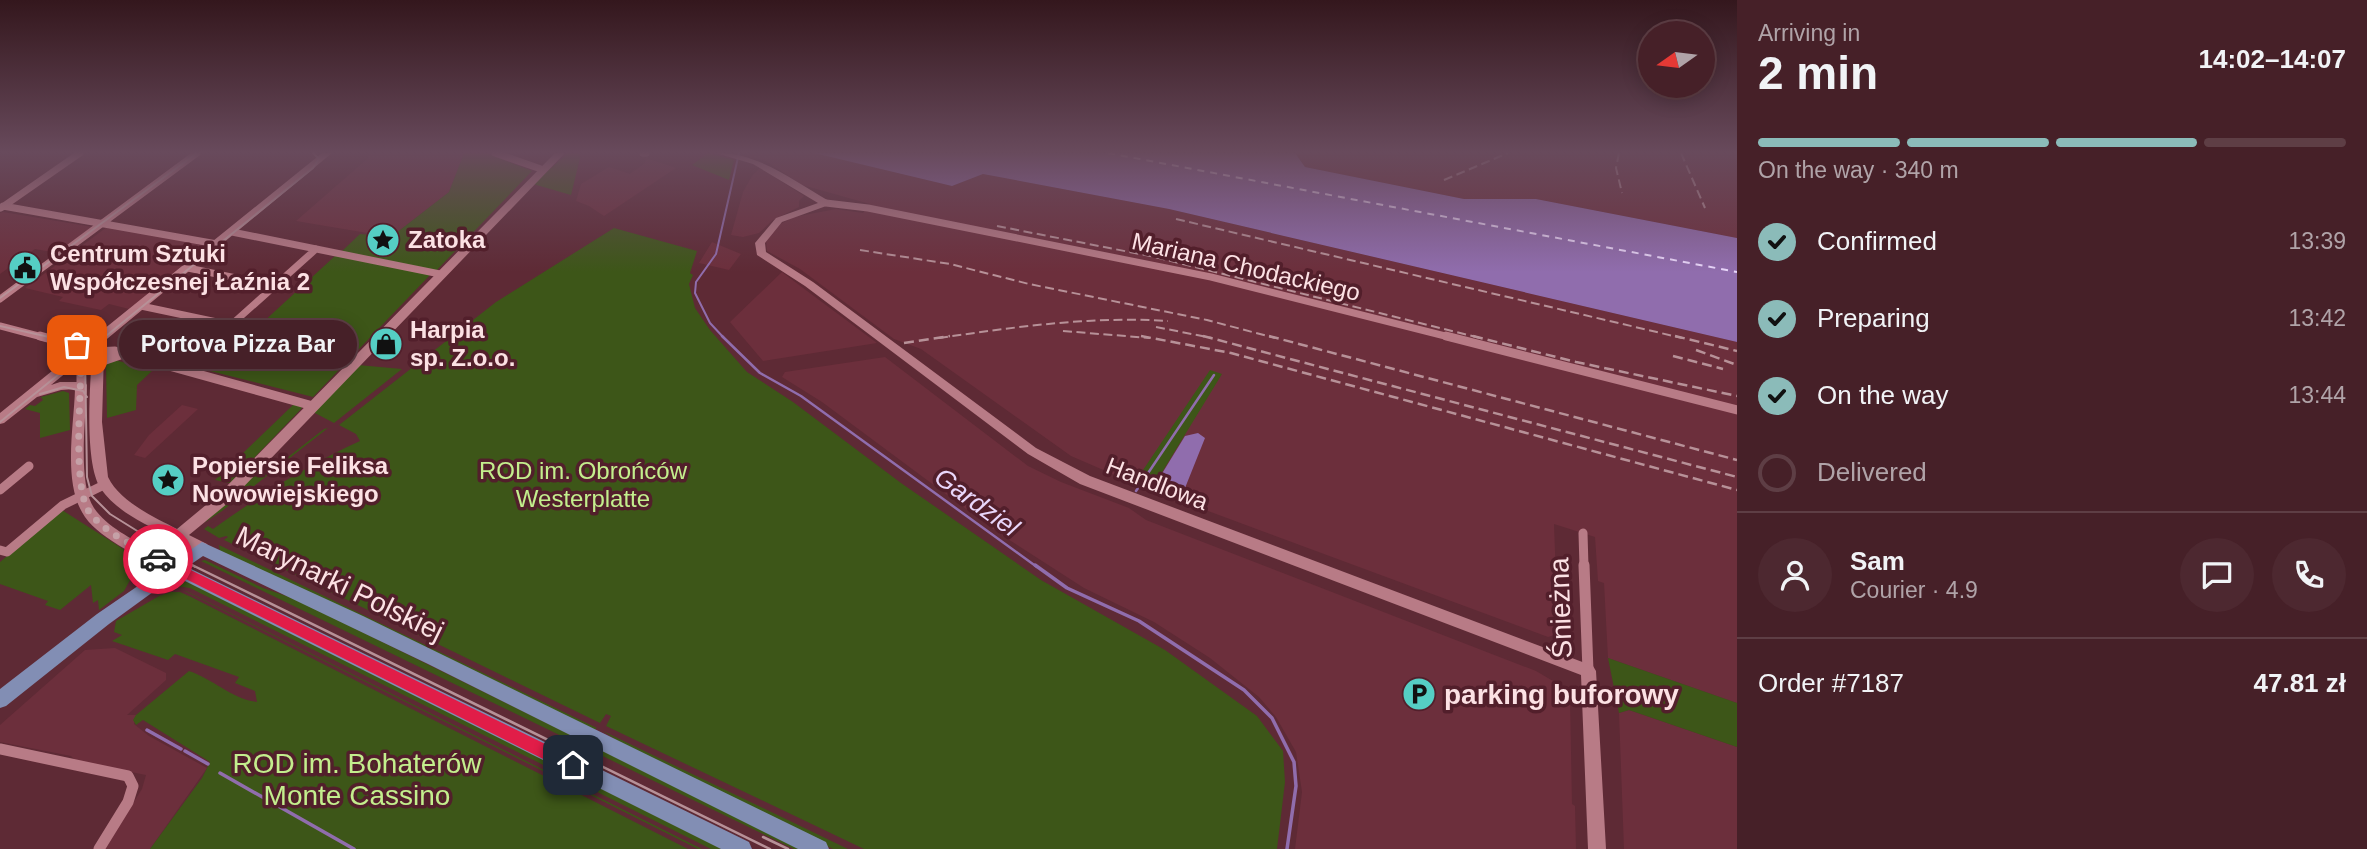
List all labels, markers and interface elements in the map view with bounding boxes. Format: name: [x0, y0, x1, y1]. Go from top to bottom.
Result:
text: Arriving in: [1758, 20, 1860, 46]
north arrow: [1638, 21, 1715, 98]
map controls: [1638, 21, 1715, 98]
text: 14:02–14:07: [2199, 44, 2346, 74]
text: 2 min: [1758, 47, 1878, 99]
text: On the way · 340 m: [1758, 157, 1959, 183]
place icon: Zatoka: [364, 221, 402, 259]
icon: check: [1758, 223, 1796, 261]
place label: Zatoka: [408, 226, 486, 253]
text: Confirmed: [1817, 226, 1937, 256]
street label: Mariana Chodackiego: [1129, 227, 1363, 306]
text: 13:39: [2288, 228, 2346, 254]
place label: Centrum Sztuki Współczesnej Łaźnia 2: [50, 240, 310, 295]
public building icon: Centrum Sztuki Współczesnej Łaźnia 2: [6, 249, 44, 287]
icon: check: [1758, 300, 1796, 338]
text: Preparing: [1817, 303, 1930, 333]
text: 13:42: [2288, 305, 2346, 331]
pin: [47, 315, 107, 375]
place label: Harpia sp. Z.o.o.: [410, 316, 515, 371]
callout: Portova Pizza Bar: [119, 320, 357, 370]
shop icon: Harpia sp. Z.o.o.: [367, 325, 405, 363]
icon: bag: [58, 326, 96, 364]
text: Portova Pizza Bar: [141, 331, 335, 357]
icon: check: [1758, 377, 1796, 415]
text: On the way: [1817, 380, 1949, 410]
text: 13:44: [2288, 382, 2346, 408]
place label: Popiersie Feliksa Nowowiejskiego: [192, 452, 389, 507]
street label: Handlowa: [1103, 452, 1212, 515]
park label: ROD im. Obrońców Westerplatte: [479, 457, 688, 512]
text: Delivered: [1817, 457, 1927, 487]
place icon: Popiersie Feliksa Nowowiejskiego: [149, 461, 187, 499]
water label: Gardziel: [929, 461, 1026, 543]
street label: Marynarki Polskiej: [231, 520, 449, 647]
courier: [123, 524, 193, 594]
button: person: [1758, 538, 1832, 612]
button: chat: [2180, 538, 2254, 612]
button: phone: [2272, 538, 2346, 612]
icon: car: [139, 540, 177, 578]
text: Sam: [1850, 546, 1905, 576]
street label: Śnieżna: [1542, 556, 1578, 659]
text: Courier · 4.9: [1850, 577, 1978, 603]
text: Order #7187: [1758, 668, 1904, 698]
text: 47.81 zł: [2253, 668, 2346, 698]
parking icon: parking buforowy: [1400, 675, 1438, 713]
place label: parking buforowy: [1444, 679, 1679, 710]
pin: [543, 735, 603, 795]
icon: home: [554, 746, 592, 784]
park label: ROD im. Bohaterów Monte Cassino: [233, 748, 482, 811]

